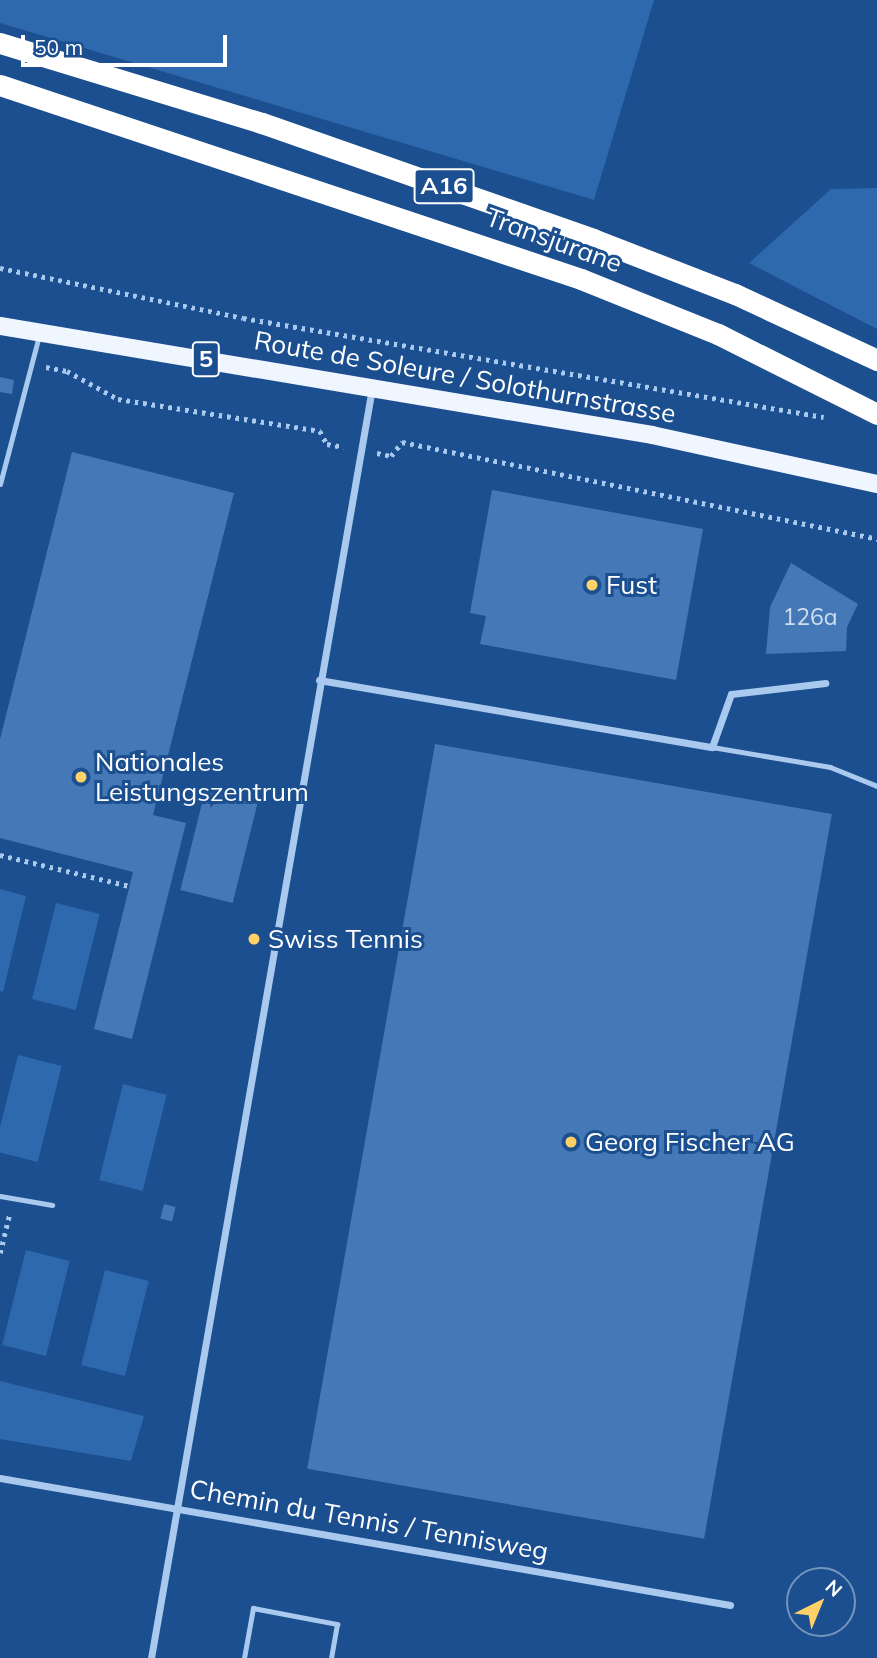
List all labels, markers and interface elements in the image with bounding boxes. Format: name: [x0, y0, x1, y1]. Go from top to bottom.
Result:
scale bar: [24, 21, 231, 65]
text: 50 m: [34, 34, 83, 60]
road number: A16: [412, 166, 476, 206]
street label: Transjurane: [482, 201, 626, 279]
street label: Route de Soleure / Solothurnstrasse: [252, 325, 678, 429]
road number: 5: [190, 338, 222, 380]
place label: Fust: [606, 569, 657, 601]
marker: Fust: [584, 577, 600, 593]
house number: 126a: [782, 603, 838, 631]
place label: Nationales Leistungszentrum: [95, 746, 309, 808]
marker: Nationales Leistungszentrum: [73, 769, 89, 785]
place label: Swiss Tennis: [268, 923, 423, 955]
marker: Swiss Tennis: [246, 931, 262, 947]
place label: Georg Fischer AG: [585, 1126, 795, 1158]
marker: Georg Fischer AG: [563, 1134, 579, 1150]
street label: Chemin du Tennis / Tennisweg: [187, 1473, 551, 1567]
north arrow: [786, 1567, 856, 1637]
text: N: [821, 1574, 847, 1602]

